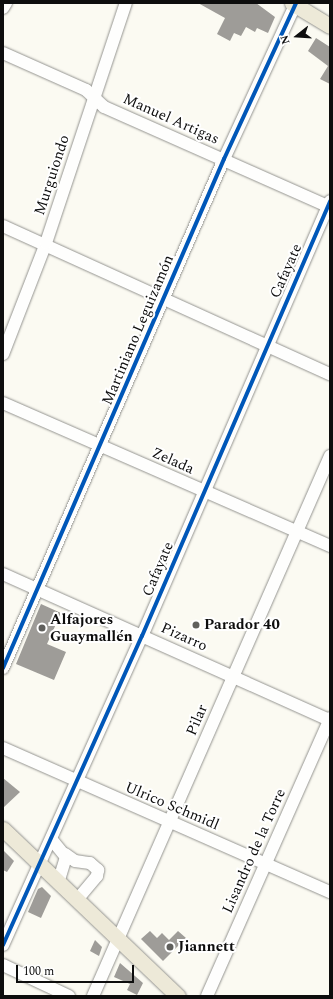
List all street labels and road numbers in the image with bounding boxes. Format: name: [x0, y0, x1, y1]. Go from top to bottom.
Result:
street label: Manuel Artigas: [120, 90, 222, 148]
street label: Murguiondo: [31, 133, 73, 217]
street label: Cafayate: [266, 241, 306, 301]
street label: Martiniano Leguizamón: [98, 252, 178, 408]
street label: Zelada: [149, 444, 197, 478]
street label: Cafayate: [138, 539, 178, 599]
street label: Pizarro: [158, 619, 210, 655]
street label: Pilar: [182, 702, 212, 738]
street label: Ulrico Schmidl: [122, 778, 222, 834]
street label: Lisandro de la Torre: [218, 786, 290, 916]

